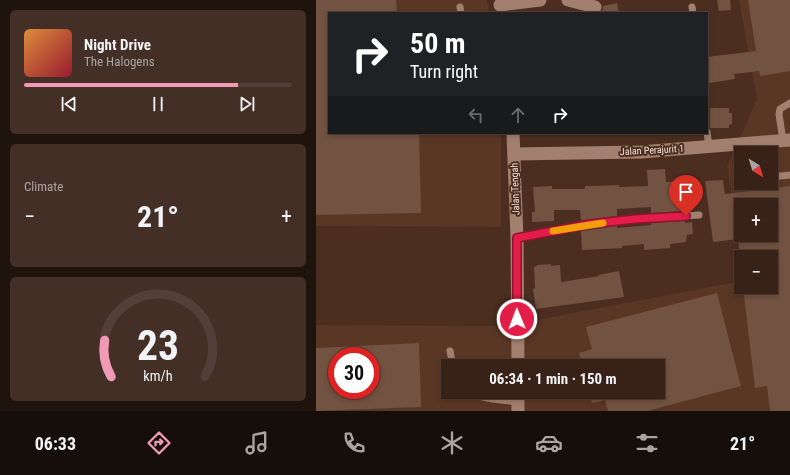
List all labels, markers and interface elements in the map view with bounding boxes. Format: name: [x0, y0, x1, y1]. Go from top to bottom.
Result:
text: 50 m: [410, 27, 466, 60]
icon: right: [344, 28, 396, 80]
text: Night Drive: [84, 36, 151, 54]
text: The Halogens: [84, 54, 155, 69]
text: Turn right: [410, 61, 478, 82]
icon: previous: [58, 93, 80, 115]
icon: pause: [147, 93, 169, 115]
icon: next: [236, 93, 258, 115]
icon: left: [465, 104, 487, 126]
icon: ahead: [507, 104, 529, 126]
icon: right: [549, 104, 571, 126]
street label: Jalan Perajurit 1: [620, 143, 684, 157]
north arrow: [734, 146, 778, 190]
map controls: [734, 146, 778, 294]
street label: Jalan Tengah: [509, 162, 521, 215]
pin: [669, 175, 703, 216]
text: Climate: [24, 179, 63, 194]
icon: arrive: [675, 181, 697, 203]
button: +: [734, 198, 778, 242]
text: 21°: [137, 199, 179, 234]
text: −: [24, 204, 35, 229]
text: +: [281, 204, 292, 229]
button: −: [734, 250, 778, 294]
position arrow: [496, 298, 538, 340]
text: 23: [137, 321, 179, 370]
speed limit sign: 30: [328, 347, 380, 399]
text: km/h: [143, 368, 173, 384]
text: 06:34 · 1 min · 150 m: [489, 370, 617, 388]
icon: directions: [145, 429, 173, 457]
icon: music: [243, 429, 271, 457]
icon: phone: [340, 429, 368, 457]
icon: climate: [438, 429, 466, 457]
icon: car: [535, 429, 563, 457]
icon: filters: [633, 429, 661, 457]
text: 06:33: [35, 433, 76, 454]
text: 21°: [730, 433, 755, 454]

